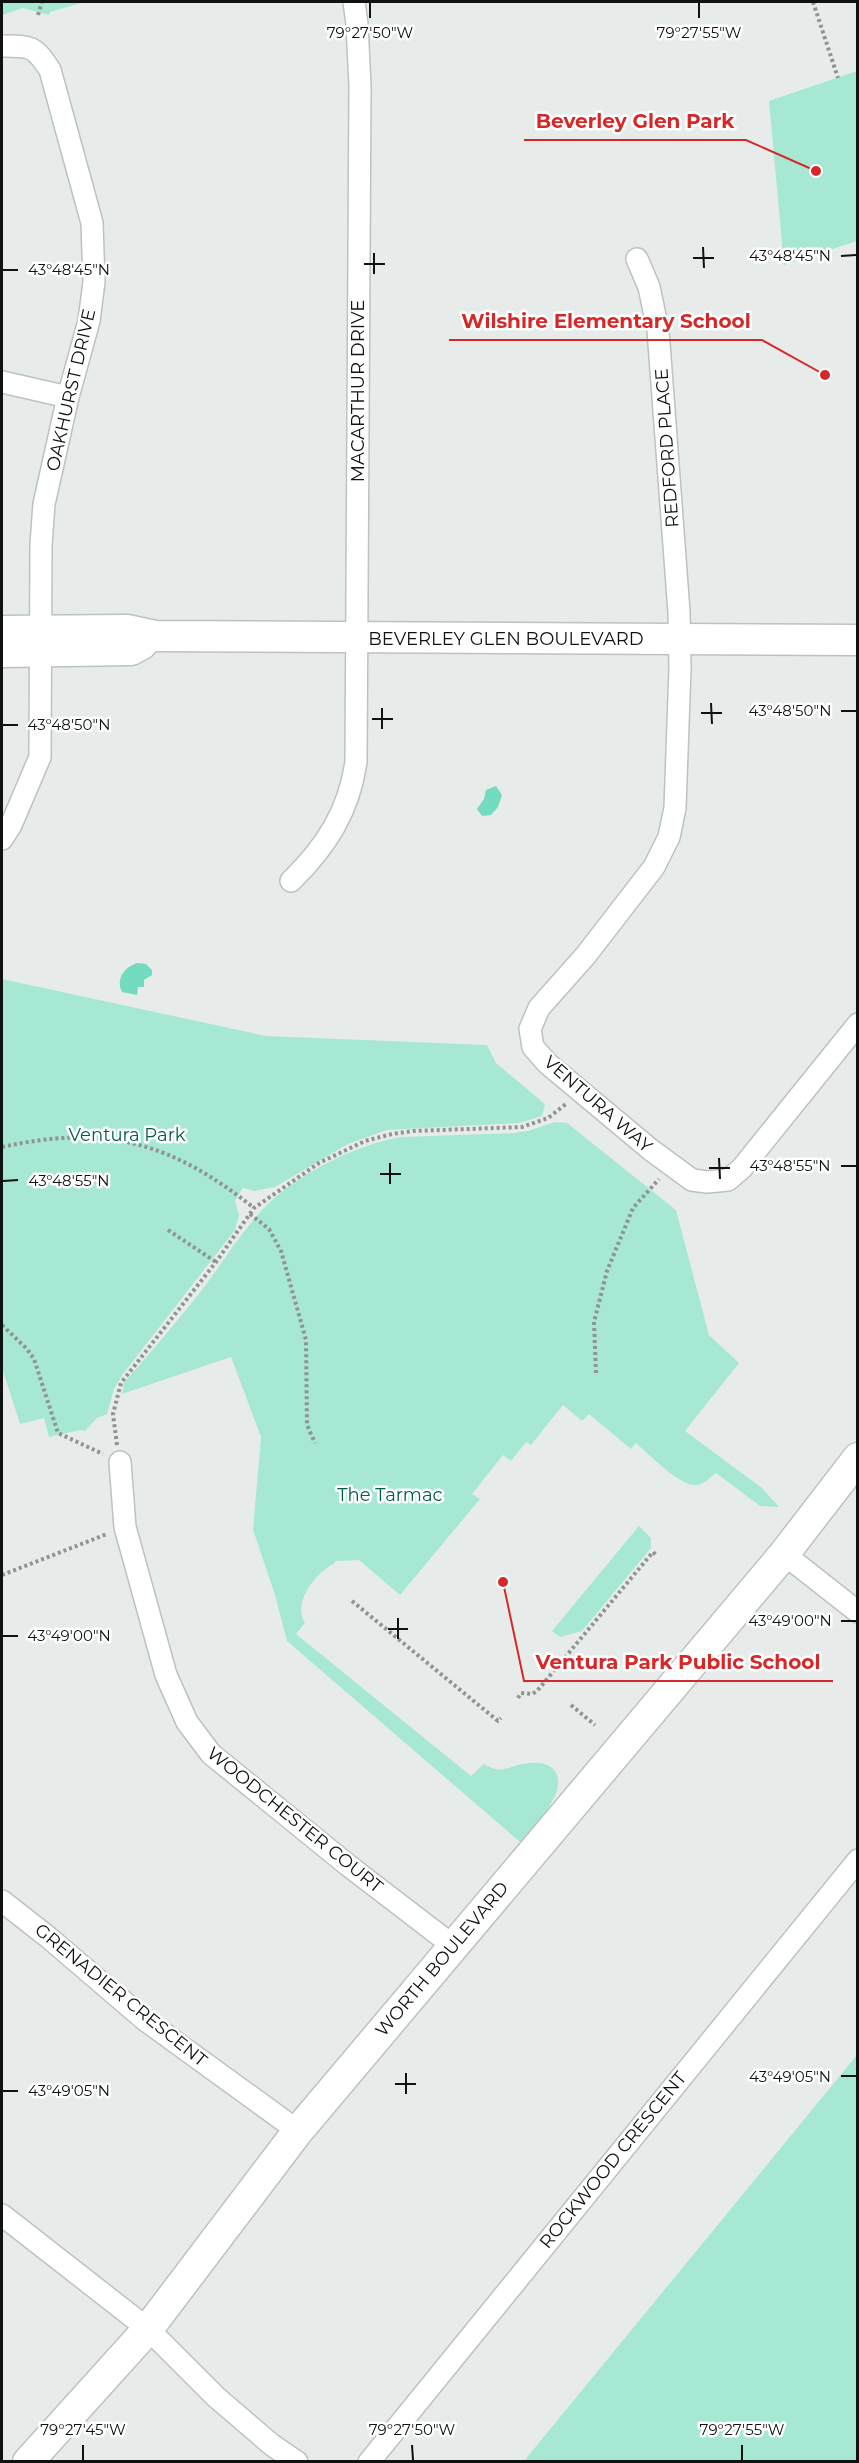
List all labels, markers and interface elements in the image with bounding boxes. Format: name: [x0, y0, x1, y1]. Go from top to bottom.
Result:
text: 79°27'50"W: [327, 23, 414, 42]
text: 79°27'55"W: [657, 23, 742, 42]
callout: Beverley Glen Park: [524, 102, 746, 140]
text: Beverley Glen Park: [536, 109, 735, 133]
text: 43°48'45"N: [749, 246, 831, 265]
text: 43°48'45"N: [28, 260, 110, 279]
street label: MACARTHUR DRIVE: [347, 300, 369, 482]
callout: Wilshire Elementary School: [449, 302, 762, 340]
street label: OAKHURST DRIVE: [42, 307, 100, 473]
text: Wilshire Elementary School: [461, 309, 751, 333]
street label: REDFORD PLACE: [650, 368, 684, 528]
street label: BEVERLEY GLEN BOULEVARD: [368, 628, 644, 650]
text: 43°48'50"N: [749, 701, 831, 720]
text: 43°48'50"N: [28, 715, 110, 734]
street label: VENTURA WAY: [539, 1051, 657, 1158]
park label: Ventura Park: [69, 1124, 186, 1146]
text: 43°48'55"N: [749, 1156, 831, 1175]
text: 43°48'55"N: [28, 1171, 110, 1190]
park label: The Tarmac: [337, 1484, 443, 1506]
text: 43°49'00"N: [748, 1611, 832, 1630]
text: 43°49'00"N: [27, 1626, 111, 1645]
callout: Ventura Park Public School: [524, 1643, 833, 1681]
text: Ventura Park Public School: [535, 1650, 820, 1674]
street label: WOODCHESTER COURT: [203, 1742, 388, 1898]
street label: WORTH BOULEVARD: [371, 1877, 513, 2041]
street label: GRENADIER CRESCENT: [30, 1919, 212, 2072]
street label: ROCKWOOD CRESCENT: [535, 2067, 692, 2253]
text: 43°49'05"N: [749, 2067, 831, 2086]
text: 43°49'05"N: [28, 2081, 110, 2100]
text: 79°27'45"W: [40, 2420, 126, 2439]
text: 79°27'50"W: [369, 2420, 456, 2439]
text: 79°27'55"W: [700, 2420, 785, 2439]

